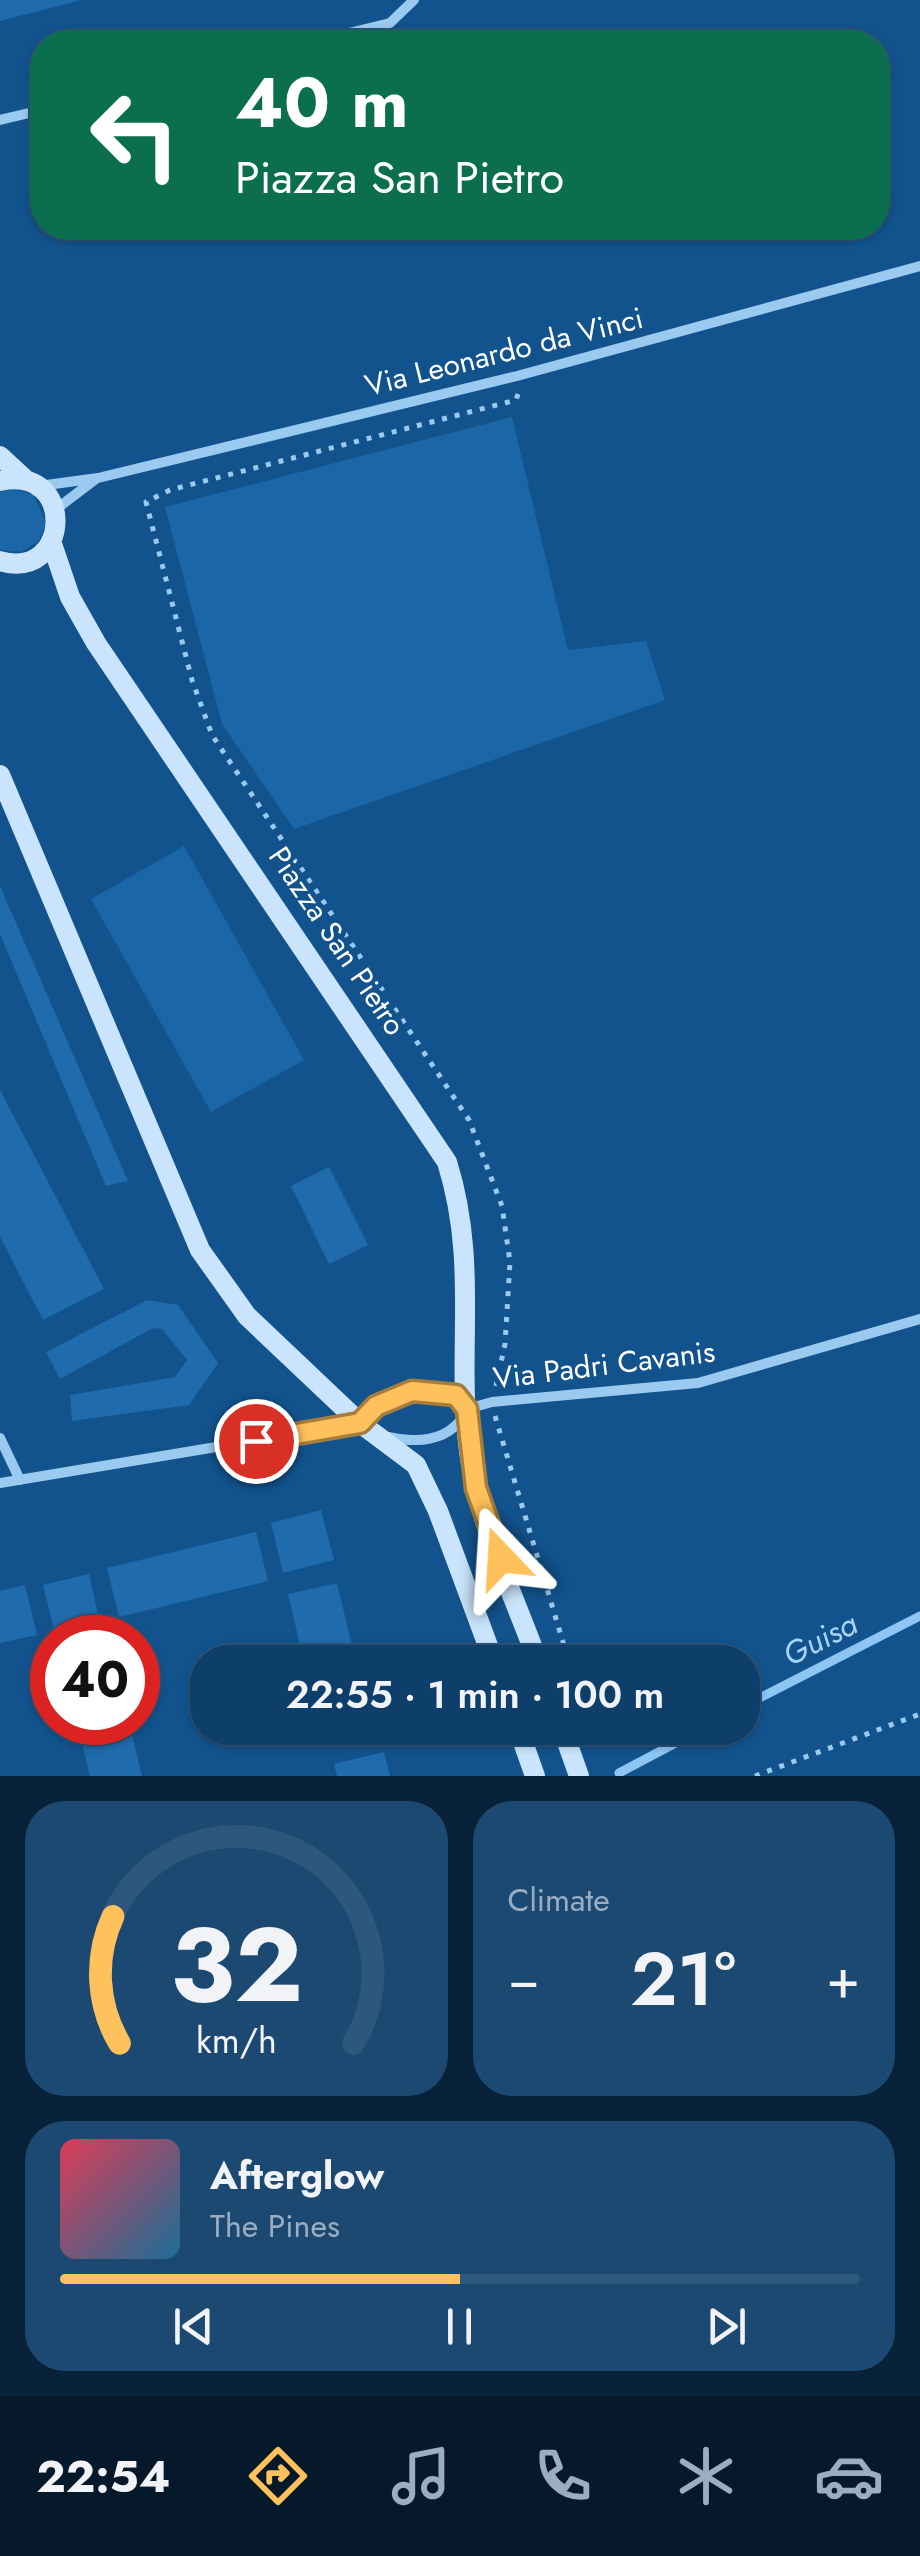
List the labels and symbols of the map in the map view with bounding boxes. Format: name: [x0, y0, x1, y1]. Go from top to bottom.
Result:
street label: Via Leonardo da Vinci: [360, 296, 648, 407]
street label: Piazza San Pietro: [258, 838, 417, 1044]
street label: Via Padri Cavanis: [491, 1330, 717, 1399]
pin: [214, 1399, 299, 1484]
position arrow: [449, 1506, 553, 1610]
water label: Guisa: [775, 1601, 866, 1677]
speed limit sign: 40: [30, 1615, 160, 1745]

